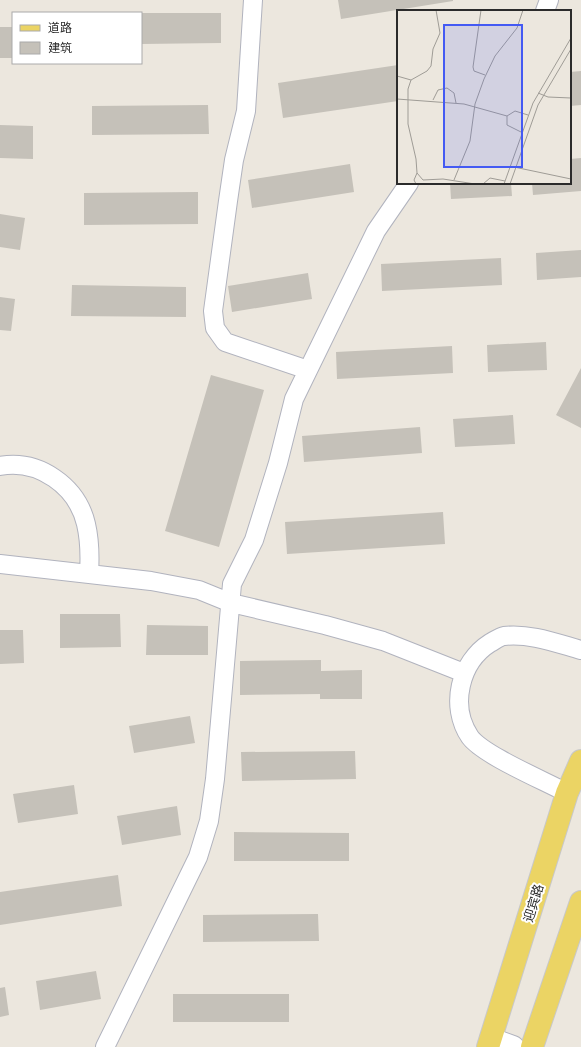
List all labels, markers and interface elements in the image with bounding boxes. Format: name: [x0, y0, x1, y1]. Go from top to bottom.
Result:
inset map: [397, 10, 571, 184]
legend: [12, 12, 142, 64]
text: 道路: [48, 21, 72, 35]
text: 建筑: [48, 41, 72, 55]
street label: 迎宾路: [521, 882, 546, 924]

